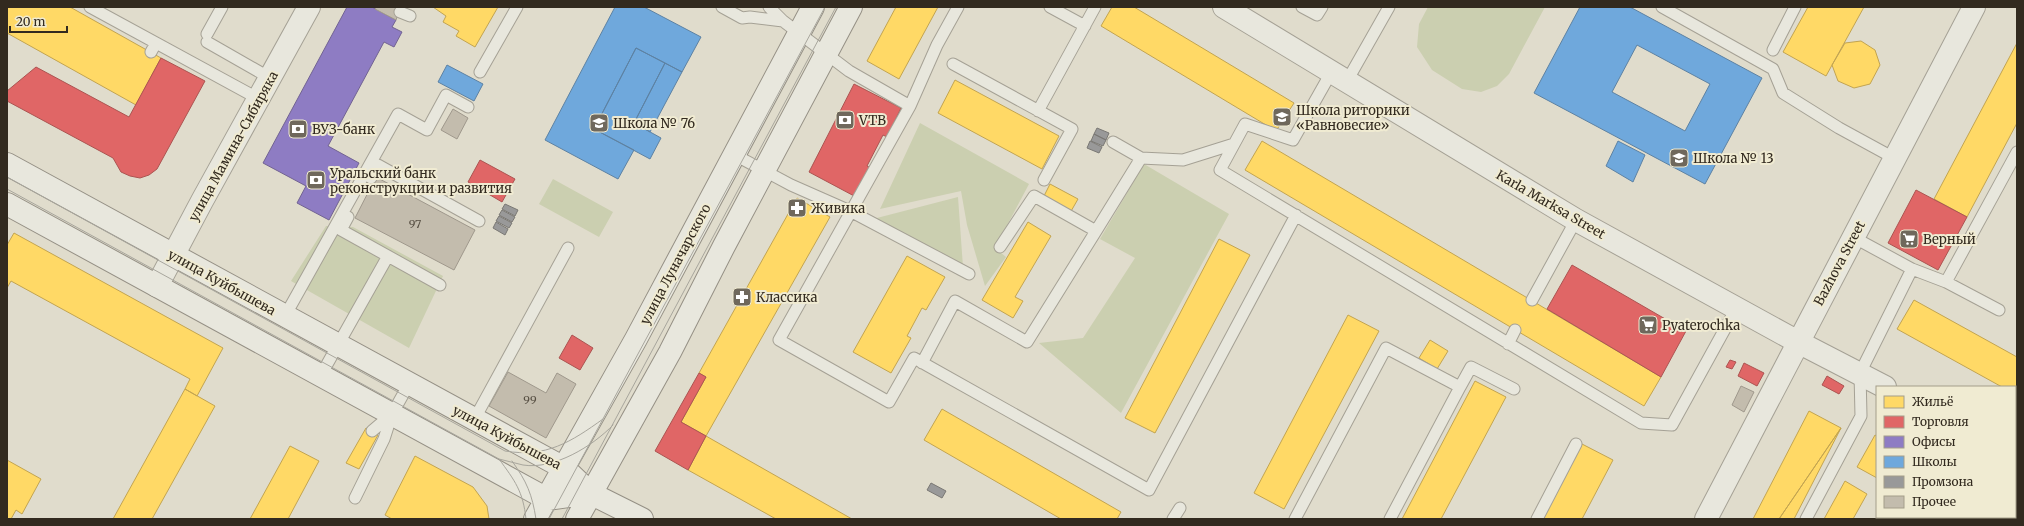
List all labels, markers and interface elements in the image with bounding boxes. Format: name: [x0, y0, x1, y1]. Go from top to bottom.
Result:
scale bar: [10, 8, 67, 34]
text: 20 m: [16, 14, 45, 29]
street label: улица Мамина-Сибиряка: [185, 68, 282, 224]
place label: Школа риторики «Равновесие»: [1296, 102, 1410, 134]
school or university icon: Школа риторики «Равновесие»: [1271, 106, 1293, 128]
bank icon: VTB: [834, 109, 856, 131]
school or university icon: Школа № 76: [588, 112, 610, 134]
place label: VTB: [858, 112, 886, 129]
place label: Школа № 76: [613, 115, 695, 132]
bank icon: ВУЗ-банк: [287, 118, 309, 140]
place label: ВУЗ-банк: [312, 121, 376, 138]
school or university icon: Школа № 13: [1668, 147, 1690, 169]
place label: Школа № 13: [1693, 150, 1774, 167]
place label: Уральский банк реконструкции и развития: [329, 165, 512, 197]
street label: Karla Marksa Street: [1493, 166, 1608, 243]
bank icon: Уральский банк реконструкции и развития: [305, 169, 327, 191]
pharmacy icon: Живика: [786, 197, 808, 219]
street label: улица Луначарского: [636, 200, 715, 328]
place label: Живика: [811, 200, 865, 217]
house number: 97: [409, 217, 421, 231]
street label: Bazhova Street: [1810, 218, 1869, 309]
supermarket icon: Верный: [1898, 228, 1920, 250]
place label: Верный: [1923, 231, 1976, 248]
street label: улица Куйбышева: [165, 246, 279, 319]
pharmacy icon: Классика: [731, 286, 753, 308]
place label: Классика: [756, 289, 817, 306]
supermarket icon: Pyaterochka: [1637, 314, 1659, 336]
place label: Pyaterochka: [1662, 317, 1740, 334]
legend: [1876, 386, 2016, 518]
house number: 99: [523, 393, 537, 407]
text: Жильё: [1912, 394, 1953, 409]
street label: улица Куйбышева: [450, 402, 564, 473]
text: Торговля: [1912, 414, 1969, 429]
text: Офисы: [1912, 434, 1956, 449]
text: Школы: [1912, 454, 1957, 469]
text: Промзона: [1912, 474, 1974, 489]
text: Прочее: [1912, 494, 1956, 509]

